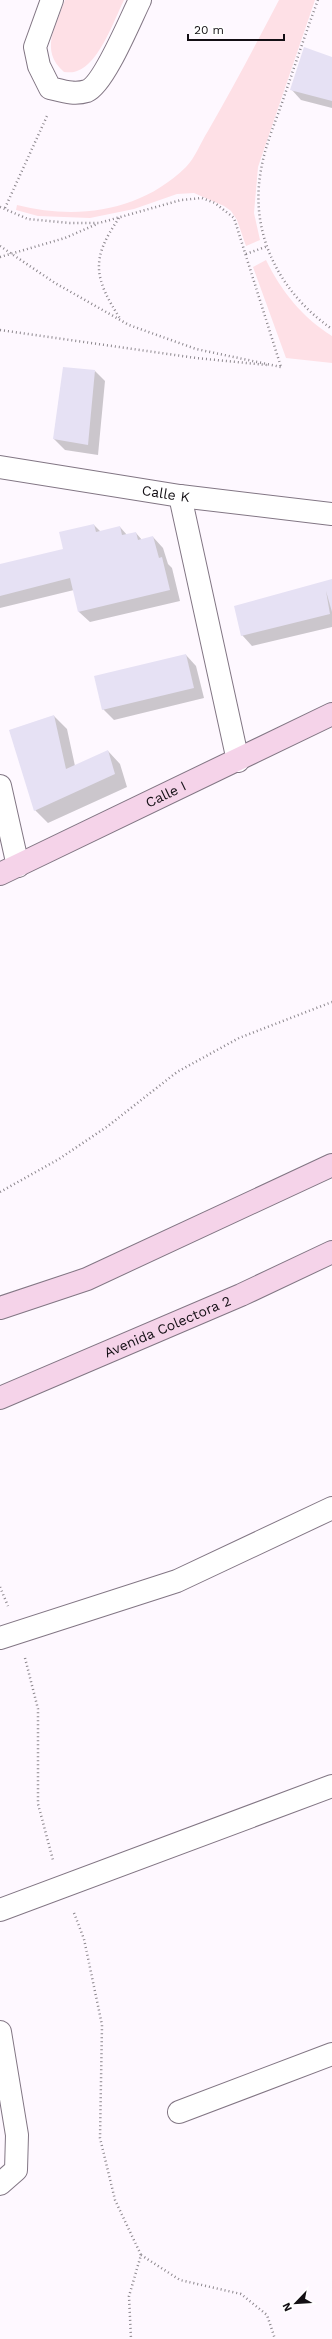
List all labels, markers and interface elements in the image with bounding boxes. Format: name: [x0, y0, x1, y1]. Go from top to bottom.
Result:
scale bar: [188, 16, 284, 42]
text: 20 m: [194, 23, 224, 37]
street label: Calle K: [141, 482, 191, 505]
street label: Calle I: [143, 778, 189, 811]
street label: Avenida Colectora 2: [102, 1292, 233, 1361]
north arrow: [276, 2283, 316, 2323]
text: N: [280, 2301, 295, 2313]

